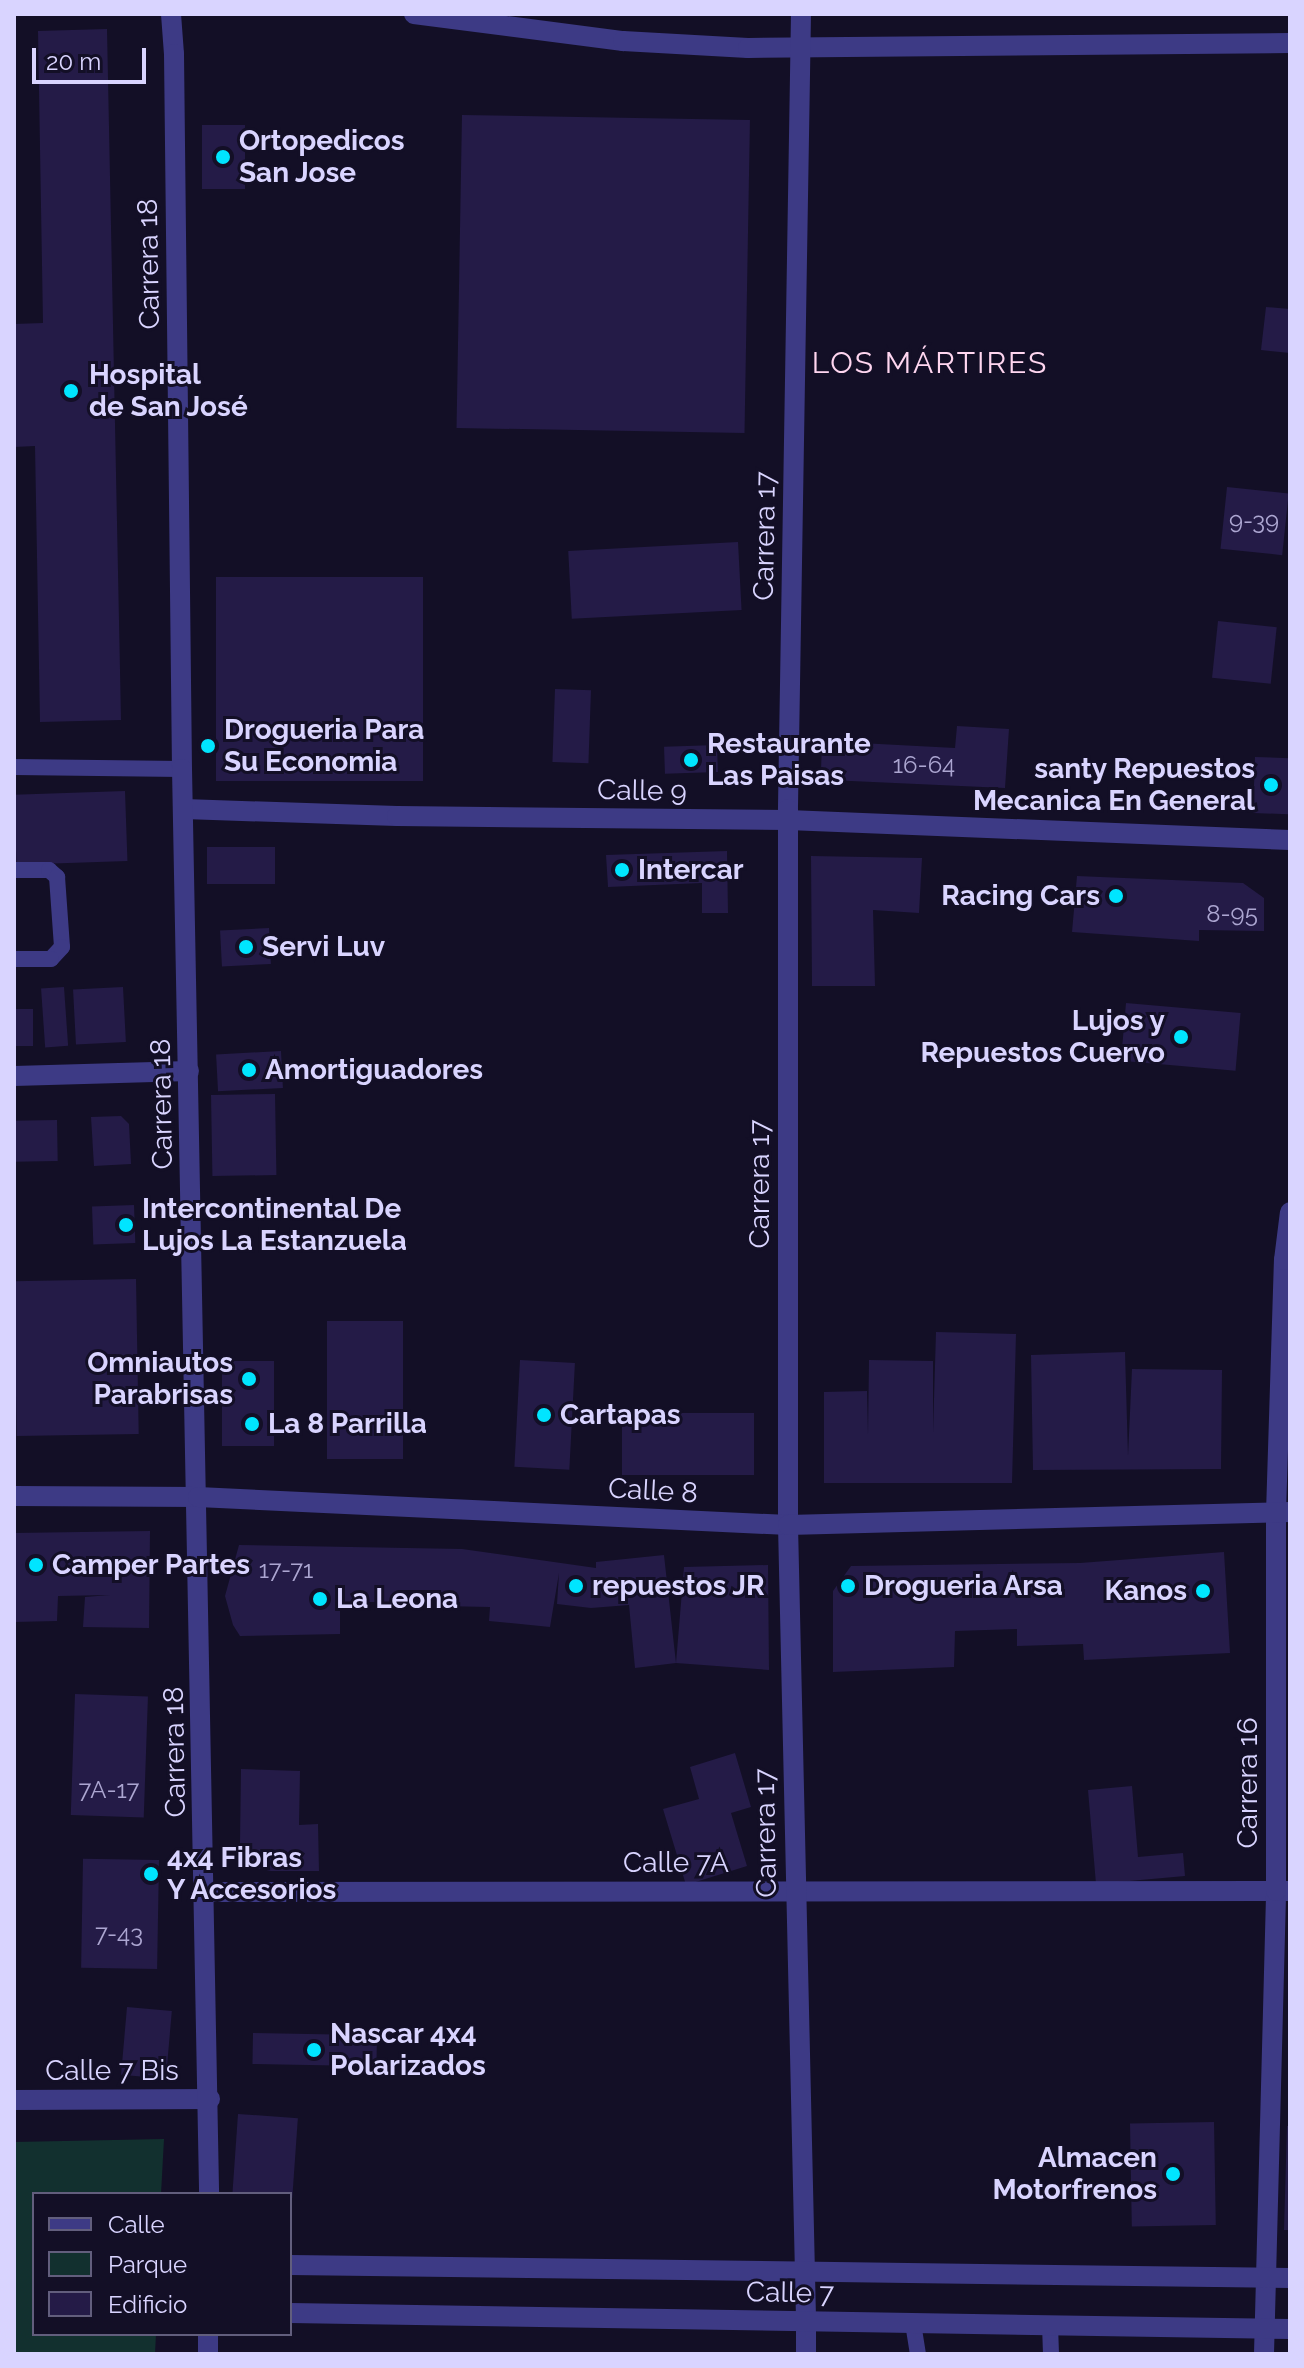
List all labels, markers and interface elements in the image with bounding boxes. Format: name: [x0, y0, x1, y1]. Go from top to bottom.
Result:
scale bar: [36, 32, 150, 82]
text: 20 m: [46, 47, 101, 76]
place label: Ortopedicos San Jose: [239, 124, 405, 190]
marker: Ortopedicos San Jose: [214, 148, 232, 166]
street label: Carrera 18: [131, 198, 167, 330]
district label: LOS MÁRTIRES: [812, 345, 1048, 381]
place label: Hospital de San José: [89, 358, 248, 424]
marker: Hospital de San José: [60, 380, 82, 402]
street label: Carrera 17: [747, 471, 783, 601]
house number: 9-39: [1229, 507, 1279, 535]
place label: Drogueria Para Su Economia: [224, 713, 424, 779]
place label: Restaurante Las Paisas: [707, 727, 871, 793]
marker: Drogueria Para Su Economia: [199, 737, 217, 755]
marker: Restaurante Las Paisas: [682, 751, 700, 769]
house number: 16-64: [893, 751, 955, 779]
place label: santy Repuestos Mecanica En General: [973, 752, 1255, 818]
street label: Calle 9: [597, 773, 687, 809]
marker: santy Repuestos Mecanica En General: [1262, 776, 1280, 794]
place label: Intercar: [638, 853, 744, 887]
marker: Intercar: [613, 861, 631, 879]
place label: Racing Cars: [941, 879, 1100, 913]
marker: Racing Cars: [1107, 887, 1125, 905]
house number: 8-95: [1206, 900, 1258, 928]
place label: Servi Luv: [262, 930, 385, 964]
marker: Servi Luv: [237, 938, 255, 956]
place label: Lujos y Repuestos Cuervo: [920, 1004, 1165, 1070]
marker: Lujos y Repuestos Cuervo: [1172, 1028, 1190, 1046]
street label: Carrera 18: [144, 1038, 180, 1170]
place label: Amortiguadores: [265, 1053, 483, 1087]
marker: Amortiguadores: [240, 1061, 258, 1079]
street label: Carrera 17: [743, 1119, 777, 1249]
place label: Intercontinental De Lujos La Estanzuela: [142, 1192, 407, 1258]
marker: Intercontinental De Lujos La Estanzuela: [117, 1216, 135, 1234]
place label: Omniautos Parabrisas: [87, 1346, 233, 1412]
marker: Omniautos Parabrisas: [240, 1370, 258, 1388]
place label: Cartapas: [560, 1398, 681, 1432]
marker: Cartapas: [535, 1406, 553, 1424]
place label: La 8 Parrilla: [268, 1407, 427, 1441]
marker: La 8 Parrilla: [243, 1415, 261, 1433]
street label: Calle 8: [607, 1472, 699, 1510]
place label: Camper Partes: [52, 1548, 251, 1582]
marker: Camper Partes: [27, 1556, 45, 1574]
house number: 17-71: [259, 1556, 313, 1584]
place label: repuestos JR: [592, 1569, 765, 1603]
place label: Drogueria Arsa: [864, 1569, 1064, 1603]
place label: Kanos: [1105, 1574, 1187, 1608]
marker: repuestos JR: [567, 1577, 585, 1595]
marker: Drogueria Arsa: [839, 1577, 857, 1595]
place label: La Leona: [336, 1582, 458, 1616]
marker: Kanos: [1194, 1582, 1212, 1600]
marker: La Leona: [311, 1590, 329, 1608]
street label: Carrera 18: [157, 1686, 193, 1818]
street label: Carrera 16: [1231, 1717, 1265, 1849]
street label: Carrera 17: [748, 1768, 784, 1898]
house number: 7A-17: [79, 1776, 139, 1804]
place label: 4x4 Fibras Y Accesorios: [167, 1841, 338, 1907]
street label: Calle 7A: [623, 1846, 729, 1880]
marker: 4x4 Fibras Y Accesorios: [142, 1865, 160, 1883]
house number: 7-43: [95, 1920, 143, 1948]
place label: Nascar 4x4 Polarizados: [330, 2017, 486, 2083]
marker: Nascar 4x4 Polarizados: [305, 2041, 323, 2059]
street label: Calle 7 Bis: [45, 2054, 179, 2088]
place label: Almacen Motorfrenos: [992, 2141, 1157, 2207]
marker: Almacen Motorfrenos: [1164, 2165, 1182, 2183]
legend: [32, 2192, 292, 2336]
text: Calle: [108, 2210, 165, 2239]
text: Parque: [108, 2250, 187, 2279]
street label: Calle 7: [746, 2275, 834, 2311]
text: Edificio: [108, 2290, 187, 2319]

